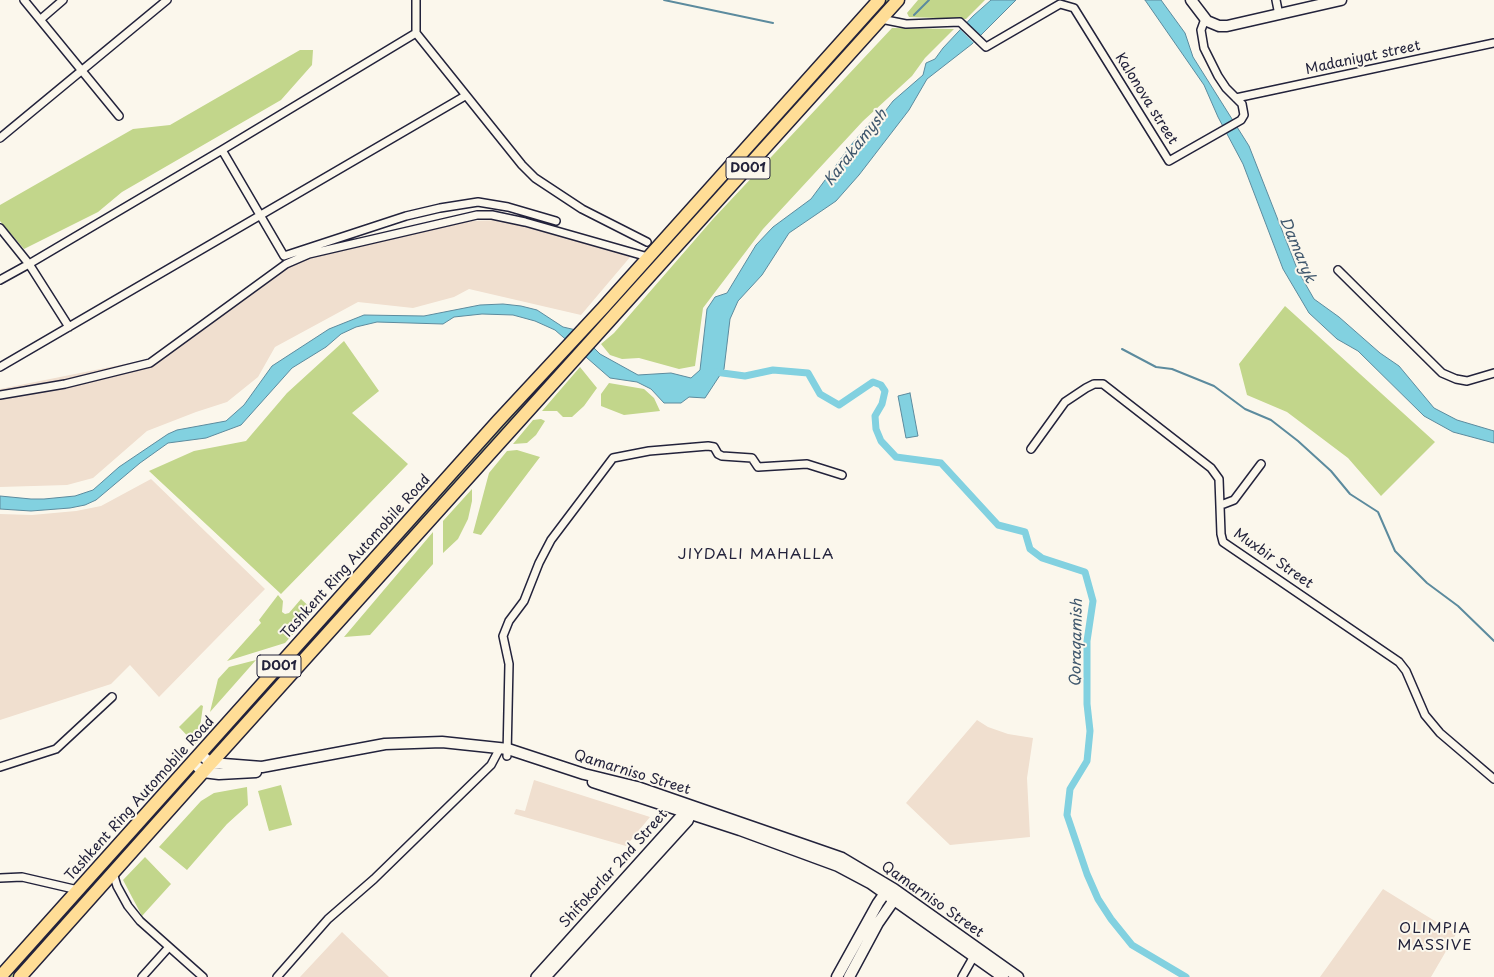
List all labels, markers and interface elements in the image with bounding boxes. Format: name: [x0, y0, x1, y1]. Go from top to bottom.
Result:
street label: Madaniyat street: [1304, 38, 1422, 78]
street label: Kalonova street: [1111, 50, 1181, 148]
water label: Karakamysh: [821, 106, 891, 190]
road number: D001: [726, 157, 770, 179]
water label: Damaryk: [1275, 214, 1319, 286]
street label: Tashkent Ring Automobile Road: [278, 471, 434, 643]
street label: Muxbir Street: [1230, 525, 1316, 593]
district label: JIYDALI MAHALLA: [679, 546, 833, 564]
water label: Qoraqamish: [1067, 599, 1087, 687]
road number: D001: [257, 655, 301, 677]
street label: Tashkent Ring Automobile Road: [62, 713, 218, 885]
street label: Qamarniso Street: [572, 747, 692, 799]
street label: Shifokorlar 2nd Street: [556, 806, 672, 932]
street label: Qamarniso Street: [878, 858, 986, 942]
district label: OLIMPIA MASSIVE: [1397, 920, 1473, 955]

